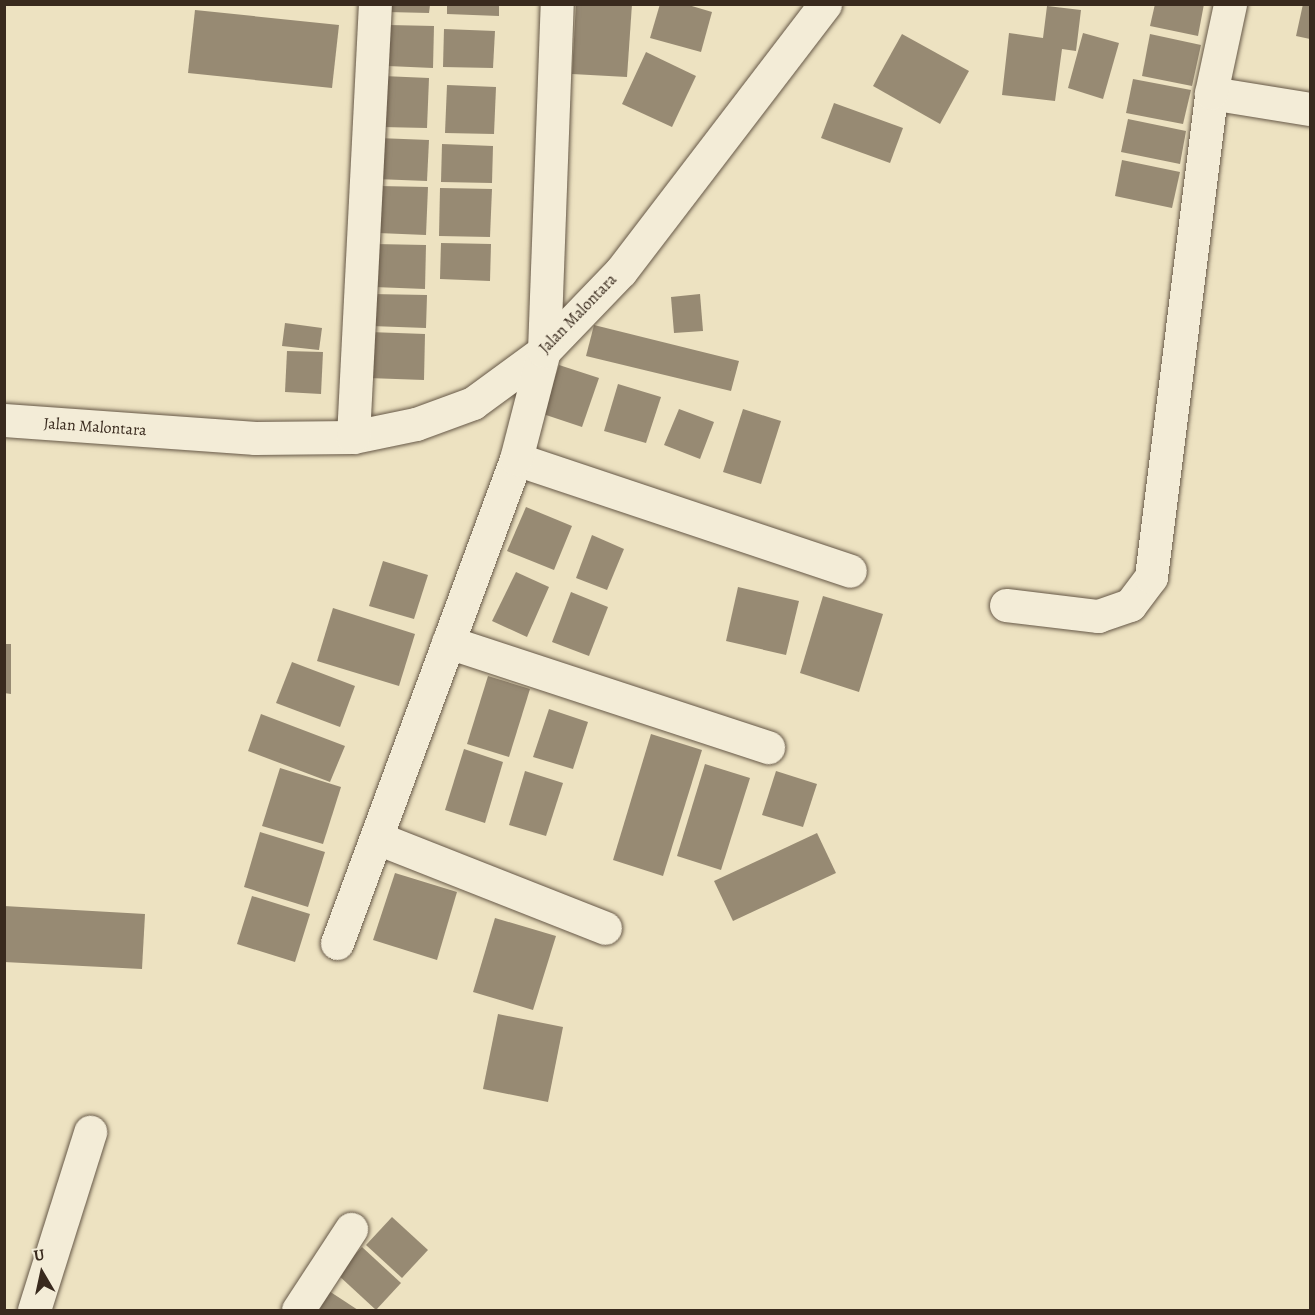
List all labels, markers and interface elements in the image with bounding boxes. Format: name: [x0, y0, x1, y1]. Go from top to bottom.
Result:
street label: Jalan Malontara: [535, 270, 621, 358]
street label: Jalan Malontara: [43, 414, 147, 440]
north arrow: [12, 1243, 72, 1303]
text: U: [32, 1244, 46, 1267]

